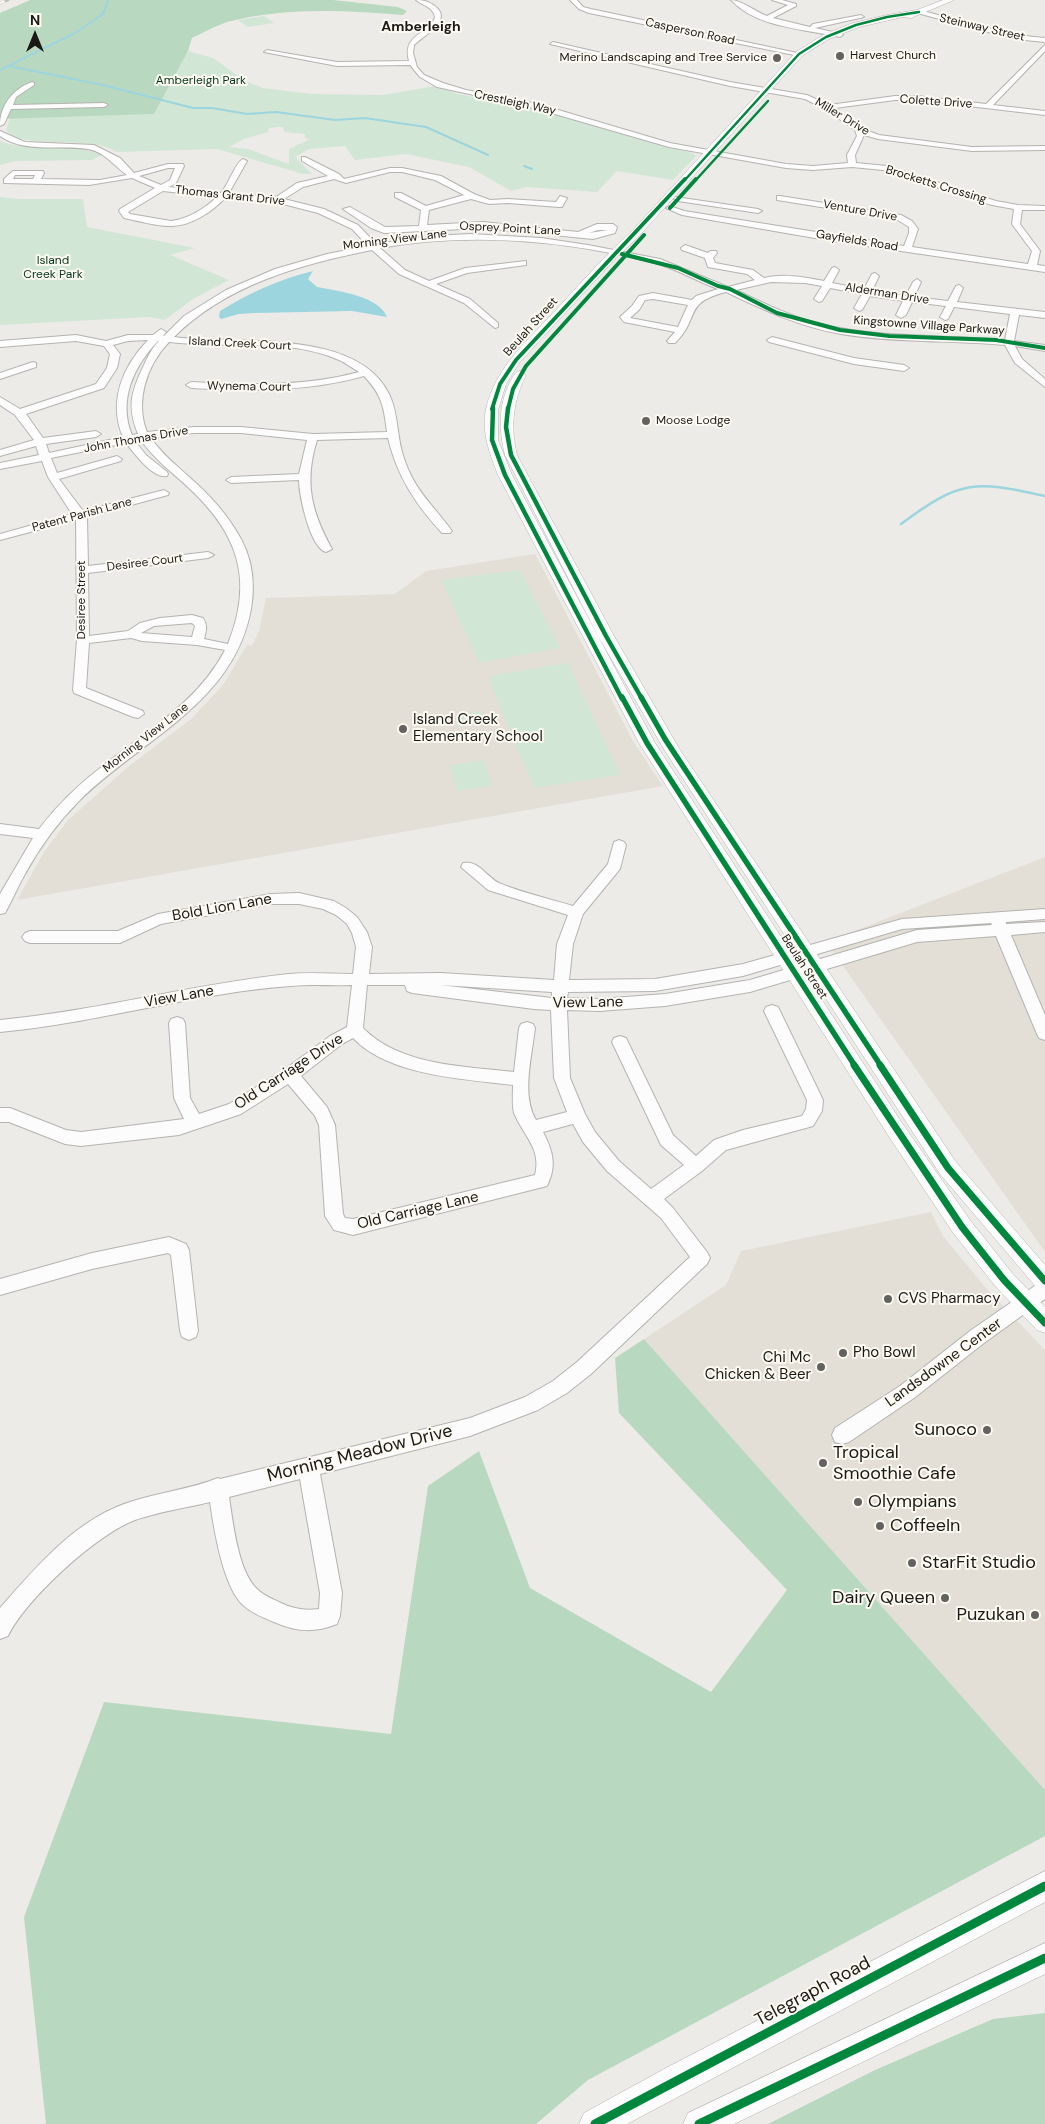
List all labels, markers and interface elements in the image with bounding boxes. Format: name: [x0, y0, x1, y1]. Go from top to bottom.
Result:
north arrow: [10, 10, 60, 60]
text: N: [30, 11, 40, 29]
street label: Steinway Street: [938, 11, 1026, 45]
street label: Casperson Road: [644, 15, 736, 49]
district label: Amberleigh: [381, 19, 461, 35]
place label: Harvest Church: [850, 49, 936, 63]
marker: Harvest Church: [834, 50, 846, 62]
place label: Merino Landscaping and Tree Service: [559, 51, 767, 65]
marker: Merino Landscaping and Tree Service: [771, 52, 783, 64]
park label: Amberleigh Park: [156, 74, 246, 88]
street label: Crestleigh Way: [473, 87, 557, 119]
street label: Colette Drive: [899, 92, 973, 112]
street label: Miller Drive: [812, 95, 872, 139]
street label: Brocketts Crossing: [884, 163, 988, 207]
street label: Thomas Grant Drive: [174, 183, 286, 209]
street label: Venture Drive: [822, 197, 898, 225]
street label: Osprey Point Lane: [459, 219, 561, 239]
street label: Morning View Lane: [342, 226, 448, 254]
street label: Gayfields Road: [815, 227, 899, 255]
park label: Island Creek Park: [23, 254, 83, 282]
street label: Alderman Drive: [844, 280, 930, 308]
street label: Beulah Street: [501, 295, 561, 359]
street label: Kingstowne Village Parkway: [853, 314, 1005, 338]
street label: Island Creek Court: [188, 334, 292, 354]
street label: Wynema Court: [207, 379, 291, 395]
place label: Moose Lodge: [656, 414, 730, 428]
marker: Moose Lodge: [640, 415, 652, 427]
street label: John Thomas Drive: [83, 424, 189, 456]
street label: Patent Parish Lane: [31, 495, 133, 535]
street label: Desiree Court: [106, 551, 184, 575]
street label: Desiree Street: [75, 560, 89, 640]
street label: Morning View Lane: [100, 700, 192, 776]
place label: Island Creek Elementary School: [413, 711, 543, 746]
marker: Island Creek Elementary School: [397, 723, 409, 735]
street label: Bold Lion Lane: [171, 890, 273, 926]
street label: Beulah Street: [778, 932, 830, 1002]
street label: View Lane: [143, 982, 215, 1012]
street label: View Lane: [553, 993, 623, 1013]
street label: Old Carriage Drive: [231, 1030, 347, 1114]
street label: Old Carriage Lane: [356, 1188, 480, 1234]
place label: CVS Pharmacy: [898, 1290, 1001, 1308]
marker: CVS Pharmacy: [882, 1293, 894, 1305]
street label: Landsdowne Center: [882, 1315, 1006, 1411]
place label: Pho Bowl: [853, 1344, 916, 1362]
marker: Pho Bowl: [837, 1347, 849, 1359]
place label: Chi Mc Chicken & Beer: [705, 1349, 811, 1384]
marker: Chi Mc Chicken & Beer: [815, 1361, 827, 1373]
place label: Sunoco: [914, 1419, 977, 1441]
street label: Morning Meadow Drive: [265, 1421, 455, 1487]
marker: Sunoco: [981, 1424, 993, 1436]
place label: Tropical Smoothie Cafe: [833, 1442, 956, 1485]
marker: Tropical Smoothie Cafe: [817, 1457, 829, 1469]
place label: Olympians: [868, 1491, 957, 1513]
marker: Olympians: [852, 1496, 864, 1508]
place label: CoffeeIn: [890, 1515, 960, 1537]
marker: CoffeeIn: [874, 1520, 886, 1532]
place label: StarFit Studio: [922, 1552, 1036, 1574]
marker: StarFit Studio: [906, 1557, 918, 1569]
place label: Dairy Queen: [832, 1587, 935, 1609]
marker: Dairy Queen: [939, 1592, 951, 1604]
place label: Puzukan: [957, 1604, 1025, 1626]
marker: Puzukan: [1029, 1609, 1041, 1621]
street label: Telegraph Road: [752, 1952, 874, 2032]

